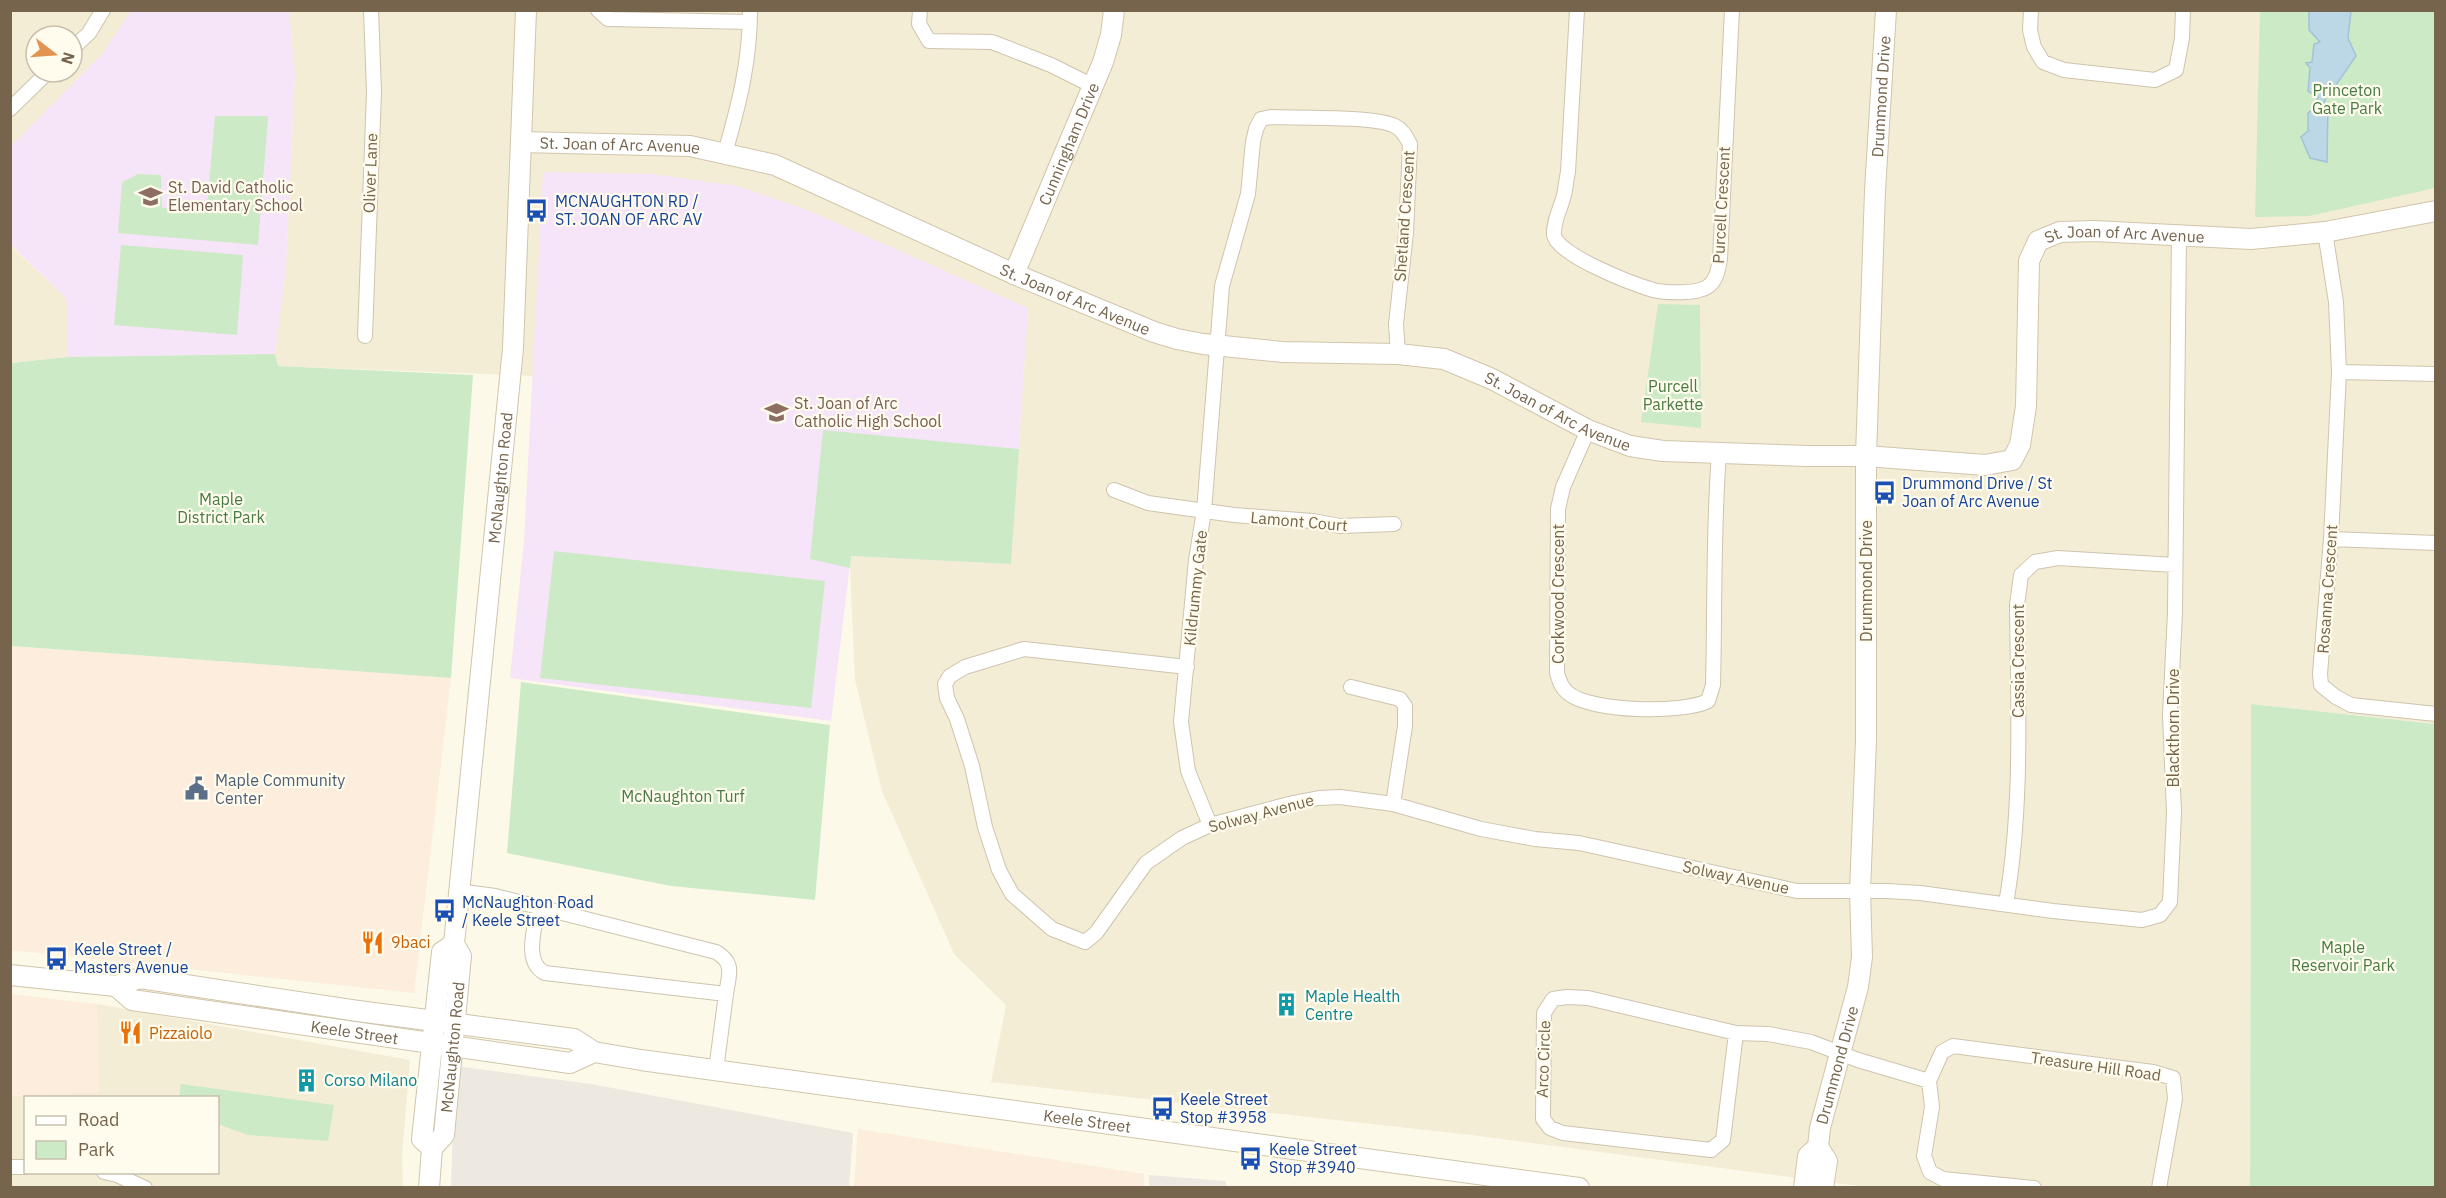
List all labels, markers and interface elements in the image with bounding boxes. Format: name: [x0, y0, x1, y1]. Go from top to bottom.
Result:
north arrow: [24, 24, 84, 84]
street label: Drummond Drive: [1867, 35, 1894, 158]
text: N: [57, 50, 80, 67]
street label: Cunningham Drive: [1034, 79, 1103, 208]
park label: Princeton Gate Park: [2312, 80, 2383, 118]
street label: Oliver Lane: [359, 132, 381, 213]
street label: St. Joan of Arc Avenue: [539, 132, 703, 158]
street label: Purcell Crescent: [1708, 146, 1734, 264]
street label: Shetland Crescent: [1389, 150, 1419, 282]
place label: St. David Catholic Elementary School: [168, 177, 303, 215]
school or university icon: St. David Catholic Elementary School: [137, 183, 163, 209]
place label: MCNAUGHTON RD / ST. JOAN OF ARC AV: [555, 191, 702, 229]
bus stop icon: MCNAUGHTON RD / ST. JOAN OF ARC AV: [524, 197, 550, 223]
street label: St. Joan of Arc Avenue: [2041, 221, 2205, 247]
street label: St. Joan of Arc Avenue: [997, 259, 1153, 339]
street label: St. Joan of Arc Avenue: [1482, 367, 1634, 455]
park label: Purcell Parkette: [1643, 376, 1704, 414]
place label: St. Joan of Arc Catholic High School: [794, 393, 942, 431]
school or university icon: St. Joan of Arc Catholic High School: [763, 399, 789, 425]
street label: McNaughton Road: [484, 411, 517, 544]
place label: Drummond Drive / St Joan of Arc Avenue: [1902, 473, 2052, 511]
bus stop icon: Drummond Drive / St Joan of Arc Avenue: [1871, 479, 1897, 505]
park label: Maple District Park: [177, 489, 265, 527]
street label: Lamont Court: [1250, 507, 1348, 535]
street label: Drummond Drive: [1856, 520, 1876, 642]
street label: Corkwood Crescent: [1548, 524, 1568, 664]
street label: Rosanna Crescent: [2313, 524, 2341, 654]
street label: Kildrummy Gate: [1179, 529, 1211, 647]
street label: Cassia Crescent: [2008, 604, 2028, 718]
street label: Blackthorn Drive: [2163, 668, 2183, 788]
place label: Maple Community Center: [215, 770, 345, 808]
public building icon: Maple Community Center: [184, 776, 210, 802]
park label: McNaughton Turf: [621, 786, 745, 806]
street label: Solway Avenue: [1206, 789, 1316, 837]
street label: Solway Avenue: [1681, 856, 1791, 898]
place label: McNaughton Road / Keele Street: [462, 892, 594, 930]
bus stop icon: McNaughton Road / Keele Street: [431, 898, 457, 924]
restaurant icon: 9baci: [360, 929, 386, 955]
place label: 9baci: [391, 932, 430, 952]
park label: Maple Reservoir Park: [2291, 937, 2396, 975]
place label: Keele Street / Masters Avenue: [74, 939, 189, 977]
bus stop icon: Keele Street / Masters Avenue: [43, 945, 69, 971]
street label: McNaughton Road: [436, 981, 469, 1114]
place label: Maple Health Centre: [1305, 986, 1400, 1024]
building icon: Maple Health Centre: [1274, 992, 1300, 1018]
street label: Drummond Drive: [1811, 1003, 1863, 1127]
street label: Keele Street: [309, 1016, 400, 1048]
restaurant icon: Pizzaiolo: [118, 1020, 144, 1046]
street label: Arco Circle: [1532, 1020, 1554, 1098]
place label: Pizzaiolo: [149, 1023, 212, 1043]
street label: Treasure Hill Road: [2030, 1047, 2162, 1085]
building icon: Corso Milano: [293, 1067, 319, 1093]
place label: Corso Milano: [324, 1070, 417, 1090]
place label: Keele Street Stop #3958: [1180, 1089, 1268, 1127]
bus stop icon: Keele Street Stop #3958: [1149, 1095, 1175, 1121]
legend: [24, 1096, 219, 1174]
street label: Keele Street: [1042, 1105, 1132, 1137]
text: Road: [78, 1108, 119, 1131]
text: Park: [78, 1138, 115, 1161]
place label: Keele Street Stop #3940: [1269, 1139, 1357, 1177]
bus stop icon: Keele Street Stop #3940: [1238, 1145, 1264, 1171]

